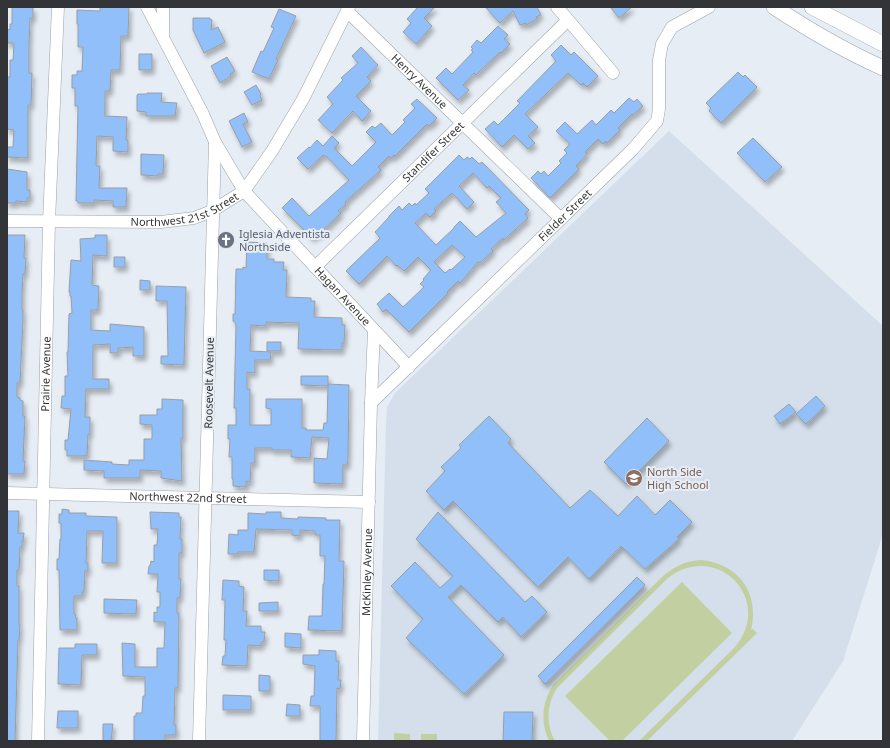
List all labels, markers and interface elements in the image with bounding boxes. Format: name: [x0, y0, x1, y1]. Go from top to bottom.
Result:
street label: Henry Avenue: [388, 50, 451, 112]
street label: Standifer Street: [399, 118, 467, 185]
street label: Fielder Street: [535, 185, 594, 244]
street label: Northwest 21st Street: [130, 188, 241, 229]
place label: Iglesia Adventista Northside: [239, 226, 330, 254]
church icon: Iglesia Adventista Northside: [216, 230, 236, 250]
street label: Hagan Avenue: [312, 263, 374, 328]
street label: Prairie Avenue: [37, 336, 54, 412]
street label: Roosevelt Avenue: [200, 337, 217, 429]
place label: North Side High School: [647, 464, 709, 492]
school or university icon: North Side High School: [624, 468, 644, 488]
street label: Northwest 22nd Street: [129, 488, 247, 506]
street label: McKinley Avenue: [358, 528, 375, 616]

